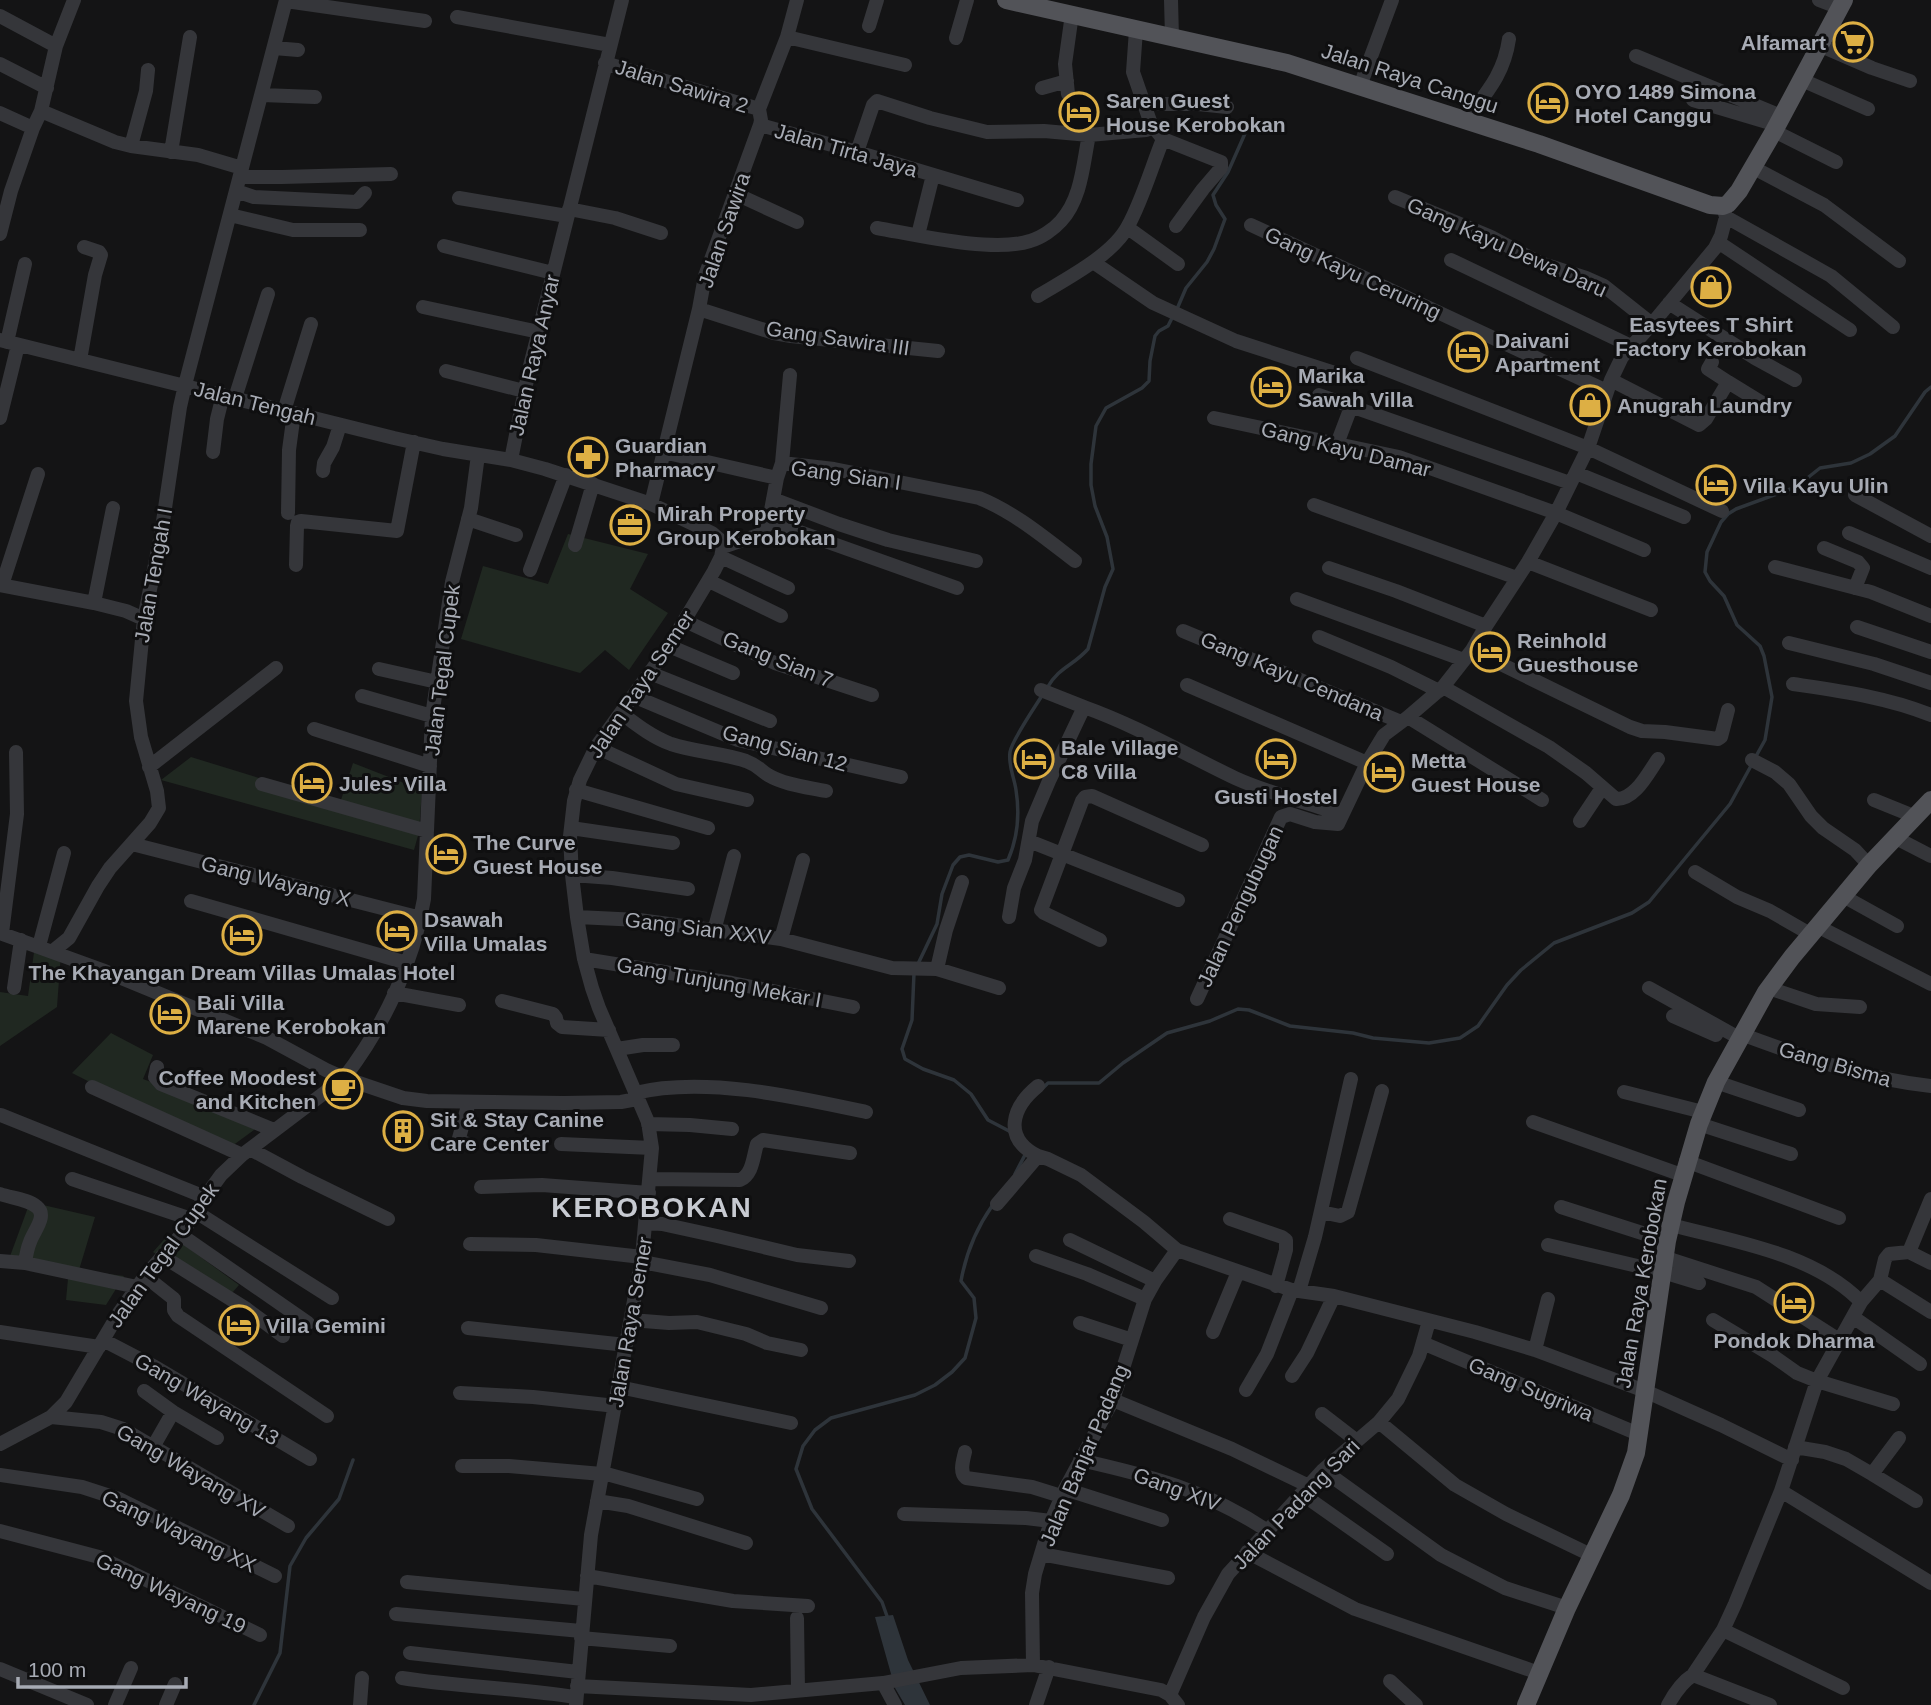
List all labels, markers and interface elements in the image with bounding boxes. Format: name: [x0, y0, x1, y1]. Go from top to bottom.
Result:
supermarket icon: Alfamart: [1832, 21, 1874, 63]
place label: Alfamart: [1741, 31, 1826, 54]
street label: Jalan Raya Canggu: [1319, 39, 1501, 117]
street label: Jalan Sawira 2: [613, 55, 751, 117]
place label: OYO 1489 Simona Hotel Canggu: [1575, 80, 1756, 127]
hotel icon: OYO 1489 Simona Hotel Canggu: [1527, 82, 1569, 124]
place label: Saren Guest House Kerobokan: [1106, 89, 1286, 136]
hotel icon: Saren Guest House Kerobokan: [1058, 91, 1100, 133]
street label: Jalan Tirta Jaya: [772, 119, 920, 181]
street label: Jalan Sawira: [694, 169, 755, 291]
street label: Gang Kayu Dewa Daru: [1404, 193, 1610, 301]
street label: Gang Kayu Ceruring: [1261, 222, 1445, 324]
shop icon: Easytees T Shirt Factory Kerobokan: [1690, 266, 1732, 308]
street label: Jalan Raya Anyar: [504, 272, 564, 438]
place label: Easytees T Shirt Factory Kerobokan: [1615, 313, 1807, 360]
street label: Gang Sawira III: [765, 317, 911, 359]
place label: Daivani Apartment: [1495, 329, 1600, 376]
hotel icon: Daivani Apartment: [1447, 331, 1489, 373]
place label: Marika Sawah Villa: [1298, 364, 1413, 411]
hotel icon: Marika Sawah Villa: [1250, 366, 1292, 408]
street label: Jalan Tengah: [192, 377, 318, 429]
shop icon: Anugrah Laundry: [1569, 384, 1611, 426]
place label: Anugrah Laundry: [1617, 394, 1792, 417]
street label: Gang Kayu Damar: [1259, 417, 1433, 481]
place label: Guardian Pharmacy: [615, 434, 716, 481]
pharmacy icon: Guardian Pharmacy: [567, 436, 609, 478]
street label: Gang Sian I: [789, 456, 903, 494]
hotel icon: Villa Kayu Ulin: [1695, 464, 1737, 506]
place label: Villa Kayu Ulin: [1743, 474, 1889, 497]
place label: Mirah Property Group Kerobokan: [657, 502, 836, 549]
office icon: Mirah Property Group Kerobokan: [609, 504, 651, 546]
street label: Jalan Tengah I: [130, 506, 176, 644]
street label: Jalan Tegal Cupek: [420, 583, 464, 757]
street label: Jalan Raya Semer: [583, 606, 699, 762]
street label: Gang Sian 7: [720, 626, 836, 692]
street label: Gang Kayu Cendana: [1197, 627, 1387, 725]
place label: Reinhold Guesthouse: [1517, 629, 1638, 676]
hotel icon: Reinhold Guesthouse: [1469, 631, 1511, 673]
street label: Gang Sian 12: [720, 720, 850, 776]
place label: Bale Village C8 Villa: [1061, 736, 1179, 783]
hotel icon: Bale Village C8 Villa: [1013, 738, 1055, 780]
hotel icon: Gusti Hostel: [1255, 738, 1297, 780]
place label: Metta Guest House: [1411, 749, 1541, 796]
hotel icon: Metta Guest House: [1363, 751, 1405, 793]
hotel icon: Jules' Villa: [291, 762, 333, 804]
place label: Jules' Villa: [339, 772, 447, 795]
place label: Gusti Hostel: [1214, 785, 1338, 808]
street label: Jalan Pengubugan: [1193, 822, 1287, 990]
place label: The Curve Guest House: [473, 831, 603, 878]
hotel icon: The Curve Guest House: [425, 833, 467, 875]
street label: Gang Wayang X: [199, 851, 353, 911]
place label: Dsawah Villa Umalas: [424, 908, 547, 955]
street label: Gang Sian XXV: [624, 908, 772, 948]
hotel icon: Dsawah Villa Umalas: [376, 910, 418, 952]
hotel icon: The Khayangan Dream Villas Umalas Hotel: [221, 914, 263, 956]
street label: Gang Tunjung Mekar I: [615, 953, 823, 1011]
place label: The Khayangan Dream Villas Umalas Hotel: [29, 961, 455, 984]
place label: Bali Villa Marene Kerobokan: [197, 991, 386, 1038]
hotel icon: Bali Villa Marene Kerobokan: [149, 993, 191, 1035]
street label: Gang Bisma: [1776, 1037, 1894, 1091]
place label: Coffee Moodest and Kitchen: [159, 1066, 316, 1113]
cafe icon: Coffee Moodest and Kitchen: [322, 1068, 364, 1110]
place label: Sit & Stay Canine Care Center: [430, 1108, 604, 1155]
building icon: Sit & Stay Canine Care Center: [382, 1110, 424, 1152]
street label: Jalan Raya Kerobokan: [1611, 1176, 1671, 1390]
street label: Jalan Tegal Cupek: [103, 1178, 223, 1331]
district label: KEROBOKAN: [551, 1192, 753, 1223]
street label: Jalan Raya Semer: [604, 1235, 656, 1409]
hotel icon: Pondok Dharma: [1773, 1282, 1815, 1324]
hotel icon: Villa Gemini: [218, 1304, 260, 1346]
place label: Villa Gemini: [266, 1314, 386, 1337]
place label: Pondok Dharma: [1713, 1329, 1875, 1352]
street label: Gang Wayang 13: [131, 1348, 283, 1450]
street label: Gang Sugriwa: [1465, 1352, 1597, 1426]
street label: Jalan Banjar Padang: [1035, 1361, 1133, 1549]
street label: Gang Wayang XV: [113, 1419, 269, 1523]
street label: Jalan Padang Sari: [1228, 1434, 1364, 1574]
street label: Gang XIV: [1130, 1463, 1224, 1515]
street label: Gang Wayang XX: [98, 1485, 260, 1577]
street label: Gang Wayang 19: [92, 1548, 250, 1638]
scale bar: [18, 1646, 186, 1690]
text: 100 m: [28, 1658, 86, 1681]

